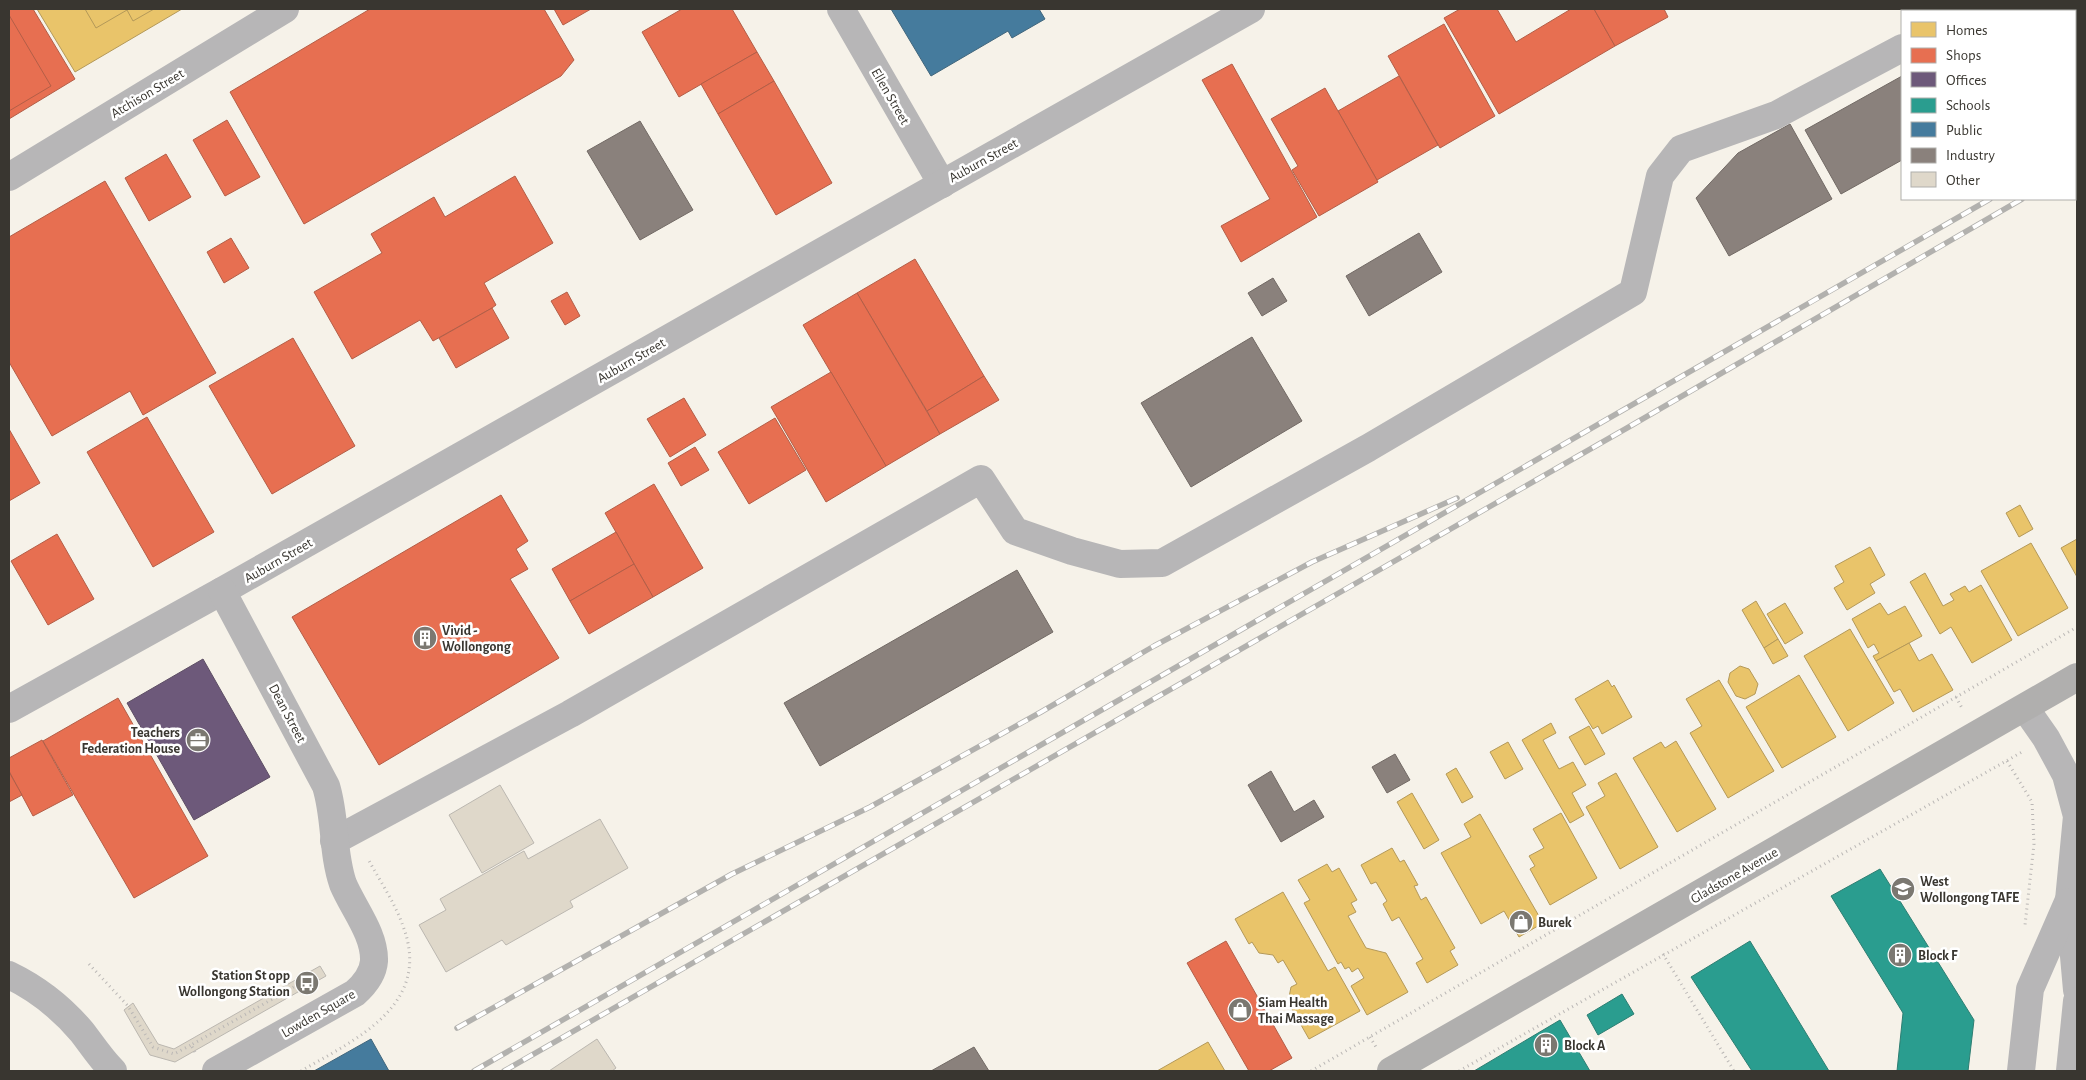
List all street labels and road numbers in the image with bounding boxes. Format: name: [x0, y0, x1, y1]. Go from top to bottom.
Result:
street label: Atchison Street: [109, 66, 187, 121]
street label: Ellen Street: [868, 66, 912, 128]
street label: Auburn Street: [947, 136, 1021, 185]
street label: Auburn Street: [595, 335, 668, 386]
street label: Auburn Street: [242, 535, 315, 586]
street label: Dean Street: [266, 682, 309, 746]
street label: Gladstone Avenue: [1688, 845, 1781, 907]
street label: Lowden Square: [279, 987, 358, 1041]

